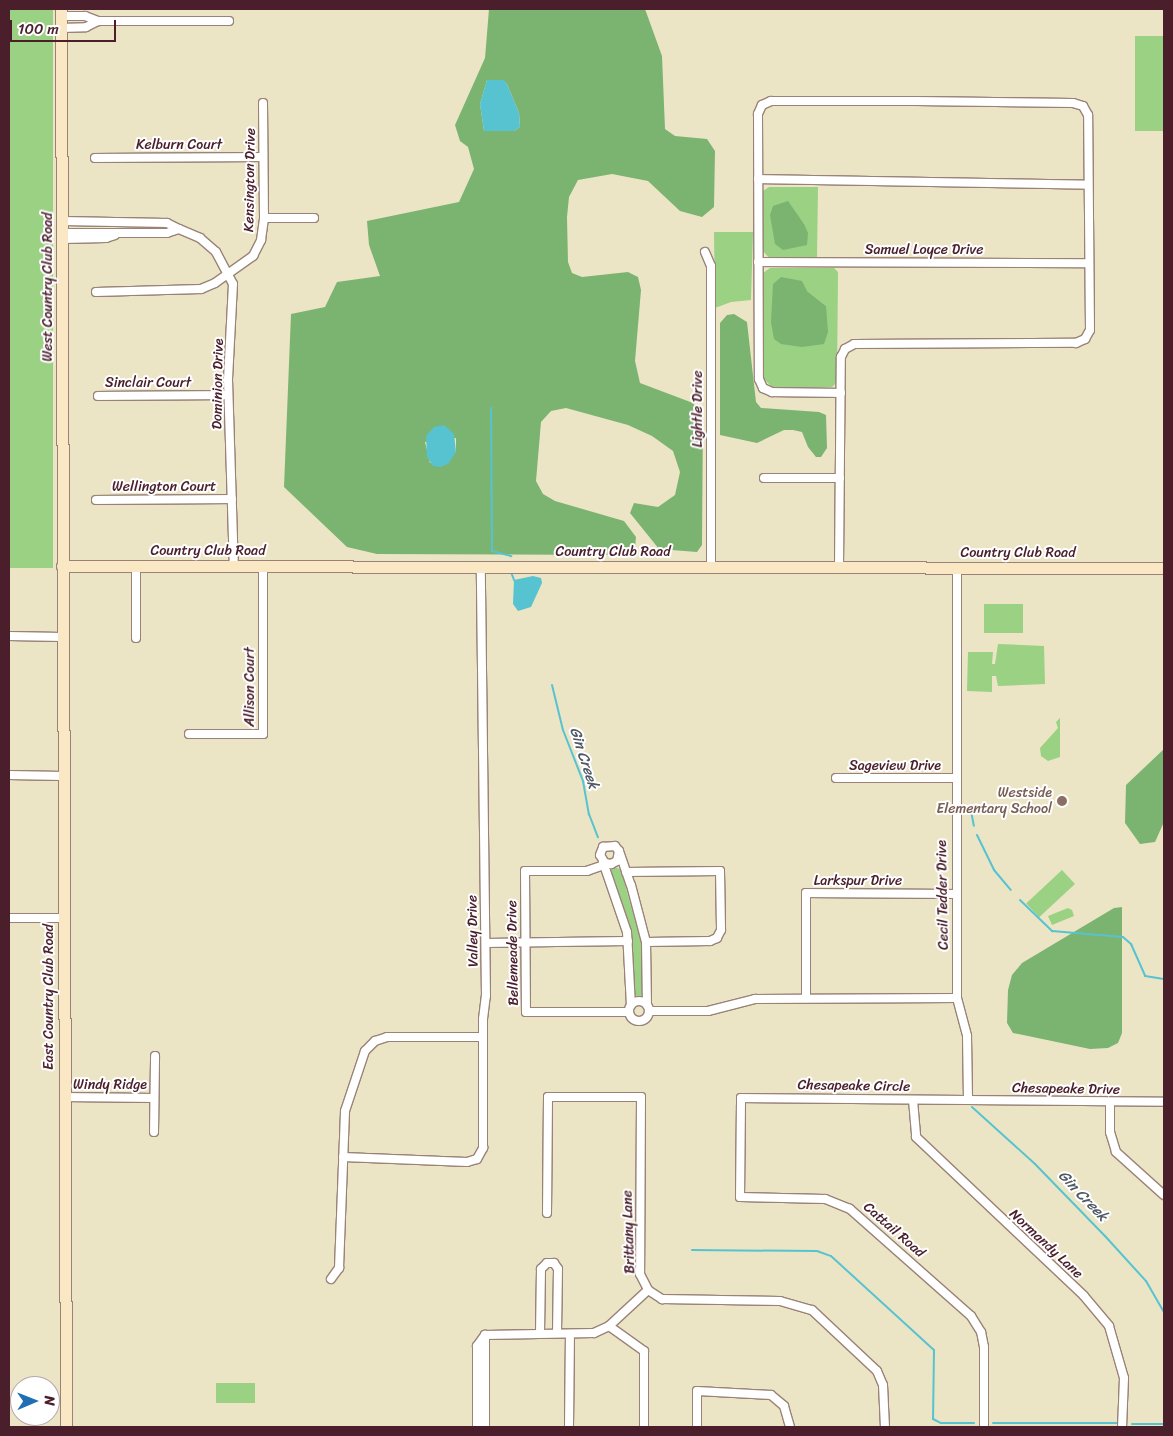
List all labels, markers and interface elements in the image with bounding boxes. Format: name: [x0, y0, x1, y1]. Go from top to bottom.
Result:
scale bar: [12, 10, 119, 42]
text: 100 m: [18, 16, 59, 42]
street label: Kensington Drive: [241, 128, 259, 232]
street label: Kelburn Court: [136, 137, 222, 153]
street label: West Country Club Road: [40, 212, 56, 362]
street label: Samuel Loyce Drive: [865, 242, 983, 258]
street label: Dominion Drive: [209, 338, 227, 430]
street label: Lightle Drive: [690, 371, 706, 447]
street label: Sinclair Court: [105, 375, 191, 391]
street label: Wellington Court: [112, 479, 216, 495]
street label: Country Club Road: [150, 543, 266, 559]
street label: Country Club Road: [555, 544, 671, 560]
street label: Country Club Road: [960, 545, 1076, 561]
street label: Allison Court: [242, 647, 258, 727]
water label: Gin Creek: [565, 725, 603, 791]
street label: Sageview Drive: [849, 758, 941, 774]
place label: Westside Elementary School: [936, 785, 1052, 818]
marker: Westside Elementary School: [1056, 795, 1068, 807]
street label: Cecil Tedder Drive: [934, 839, 952, 951]
street label: Larkspur Drive: [814, 873, 902, 889]
street label: Valley Drive: [464, 895, 482, 967]
street label: Bellemeade Drive: [504, 900, 522, 1006]
street label: East Country Club Road: [41, 924, 57, 1070]
street label: Windy Ridge: [73, 1077, 147, 1093]
street label: Chesapeake Circle: [798, 1077, 910, 1095]
street label: Chesapeake Drive: [1012, 1080, 1120, 1098]
water label: Gin Creek: [1054, 1167, 1112, 1225]
street label: Brittany Lane: [619, 1190, 639, 1274]
street label: Cattail Road: [860, 1199, 928, 1261]
street label: Normandy Lane: [1006, 1206, 1086, 1282]
north arrow: [10, 1376, 60, 1426]
text: N: [37, 1396, 62, 1406]

